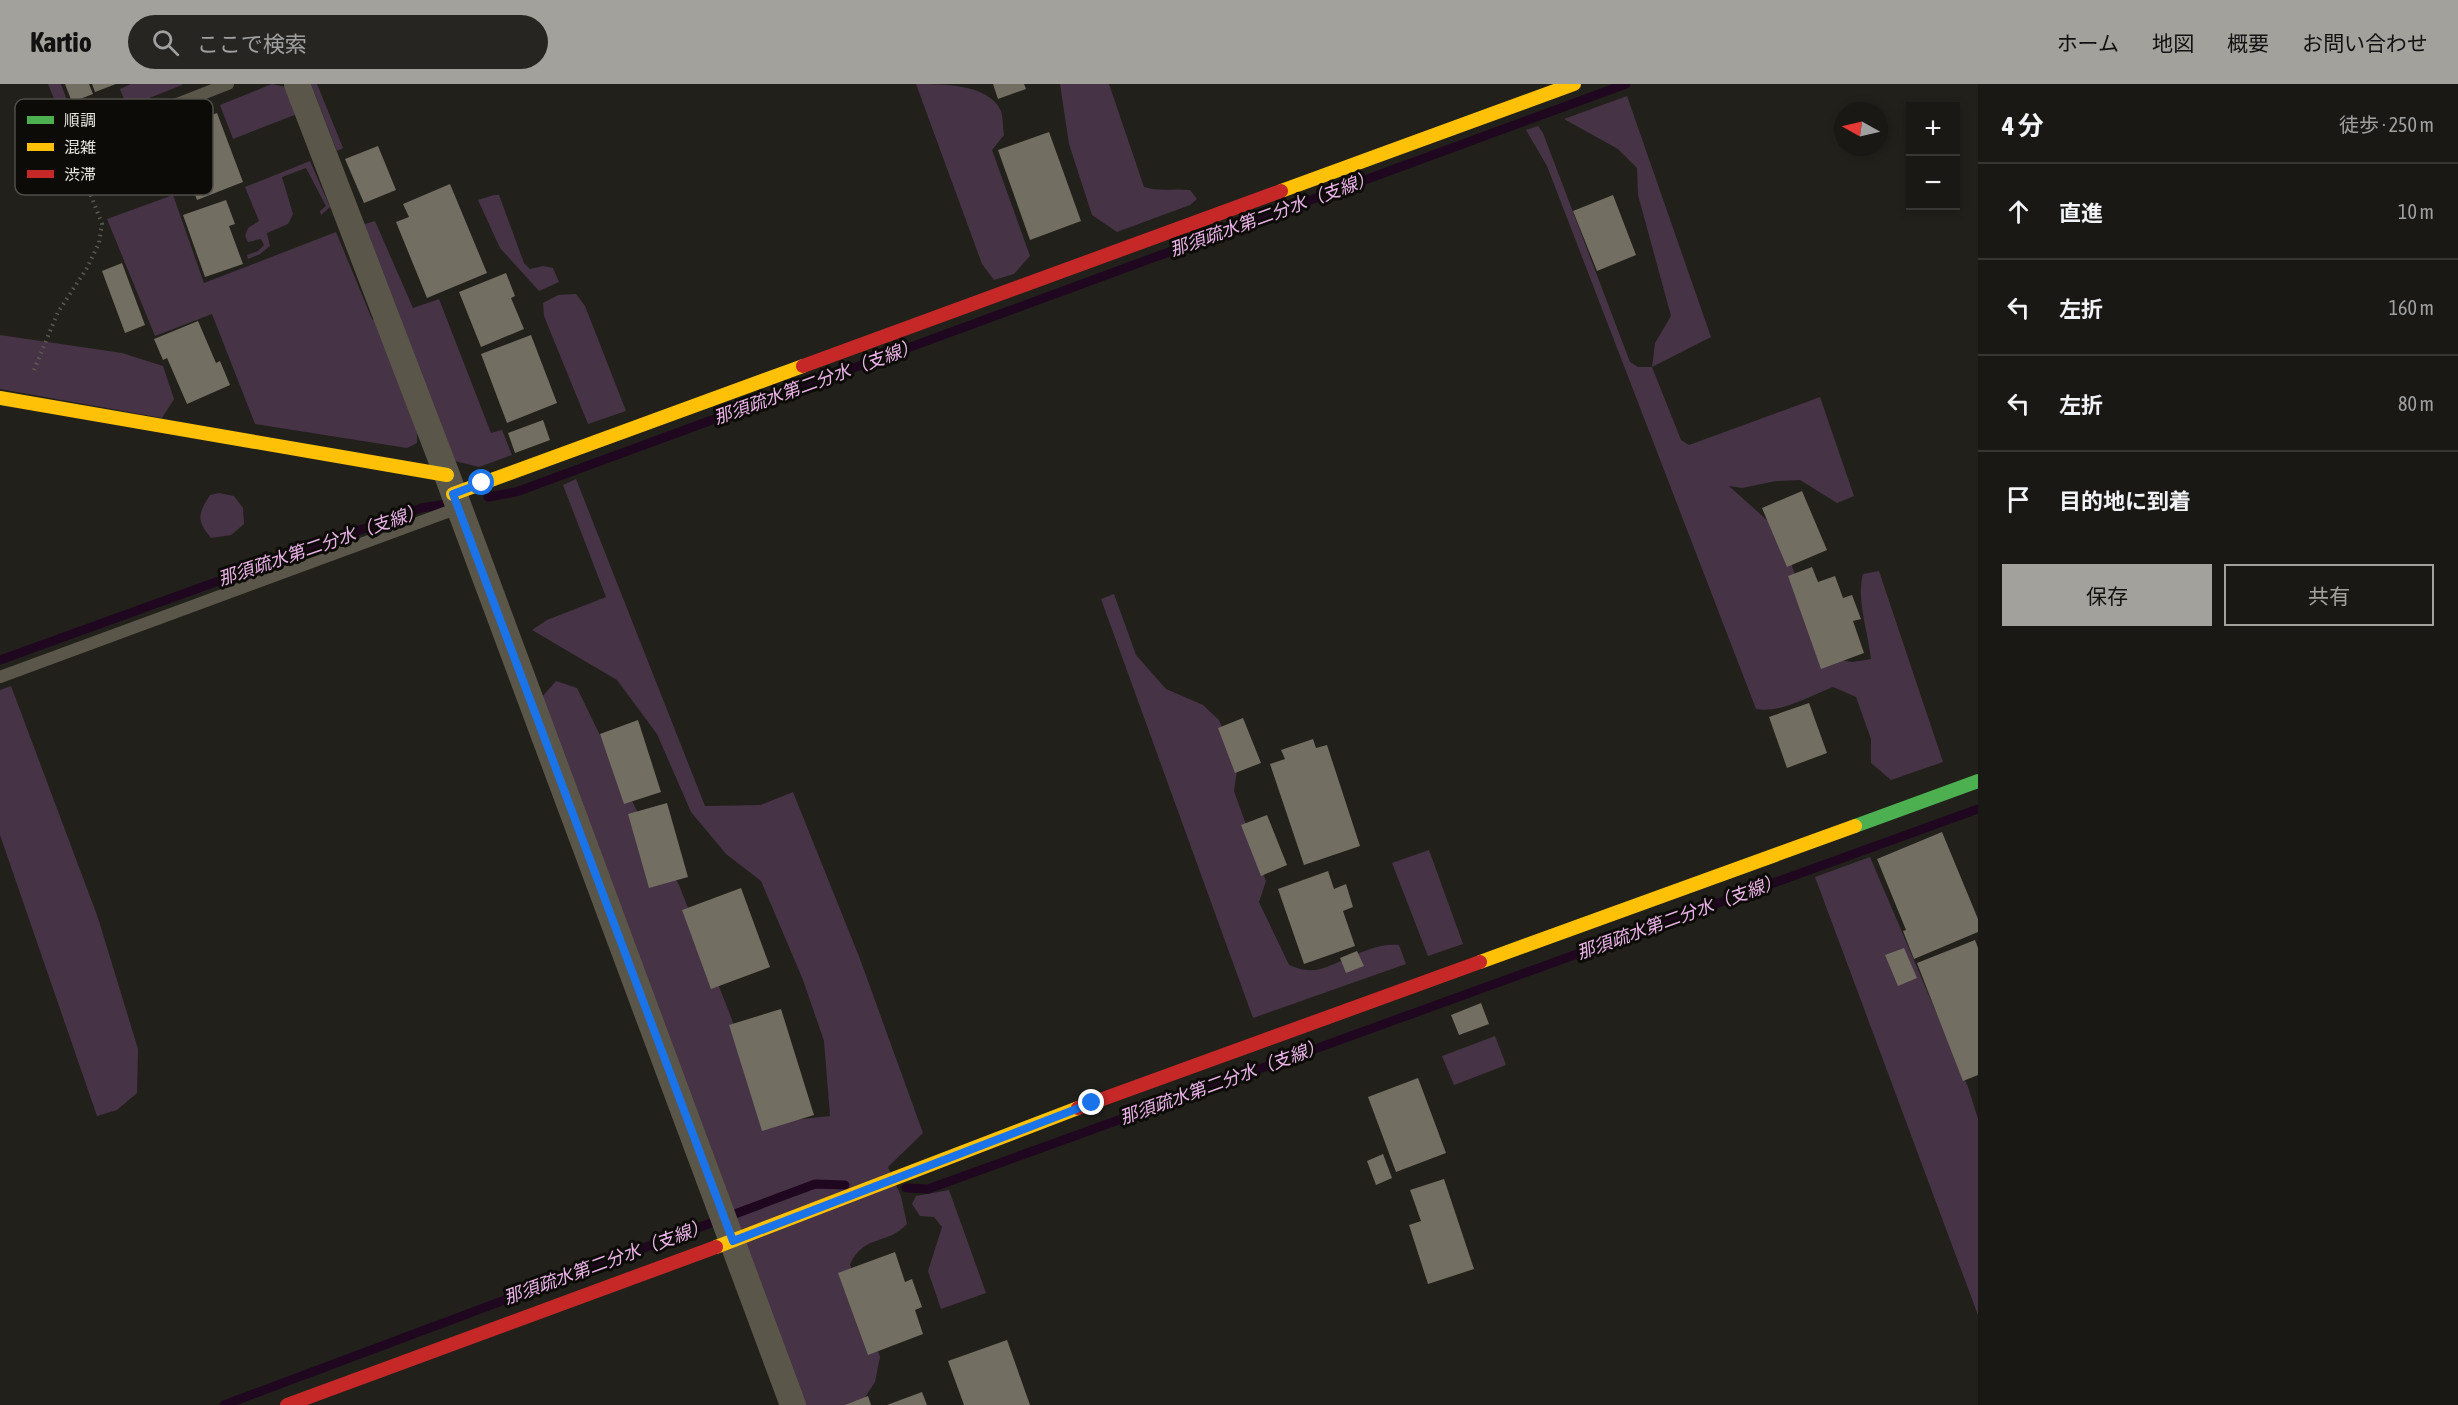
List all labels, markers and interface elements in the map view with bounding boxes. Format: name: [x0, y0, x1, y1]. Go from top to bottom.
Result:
search box: [128, 15, 548, 69]
text: Kartio: [30, 26, 92, 58]
icon: search: [149, 26, 182, 59]
text: ここで検索: [197, 31, 307, 57]
text: ホーム: [2057, 31, 2119, 55]
text: 地図: [2152, 31, 2194, 55]
text: 概要: [2227, 31, 2269, 55]
text: お問い合わせ: [2302, 31, 2428, 55]
legend: [15, 99, 213, 195]
north arrow: [1834, 102, 1888, 156]
map controls: [1906, 102, 1960, 210]
button: +: [1906, 102, 1960, 156]
text: 順調: [64, 111, 96, 129]
text: 4 分: [2002, 111, 2044, 141]
text: 徒歩 · 250 m: [2339, 113, 2434, 136]
text: 混雑: [64, 138, 96, 156]
button: −: [1906, 156, 1960, 210]
text: 渋滞: [64, 165, 96, 183]
water label: 那須疏水第二分水（支線）: [1167, 167, 1377, 260]
icon: ahead: [2002, 195, 2035, 228]
text: 直進: [2059, 200, 2103, 226]
text: 10 m: [2398, 200, 2434, 223]
icon: left: [2002, 291, 2035, 324]
text: 左折: [2059, 296, 2103, 322]
text: 160 m: [2389, 296, 2434, 319]
water label: 那須疏水第二分水（支線）: [711, 335, 921, 428]
icon: left: [2002, 387, 2035, 420]
text: 左折: [2059, 392, 2103, 418]
text: 80 m: [2398, 392, 2434, 415]
route start: [468, 469, 494, 495]
icon: arrive: [2002, 483, 2035, 516]
text: 目的地に到着: [2059, 488, 2191, 514]
water label: 那須疏水第二分水（支線）: [215, 499, 426, 590]
button: 保存: [2002, 564, 2212, 626]
button: 共有: [2224, 564, 2434, 626]
water label: 那須疏水第二分水（支線）: [1574, 870, 1784, 963]
water label: 那須疏水第二分水（支線）: [1117, 1035, 1327, 1128]
route end: [1078, 1089, 1104, 1115]
water label: 那須疏水第二分水（支線）: [501, 1215, 711, 1308]

